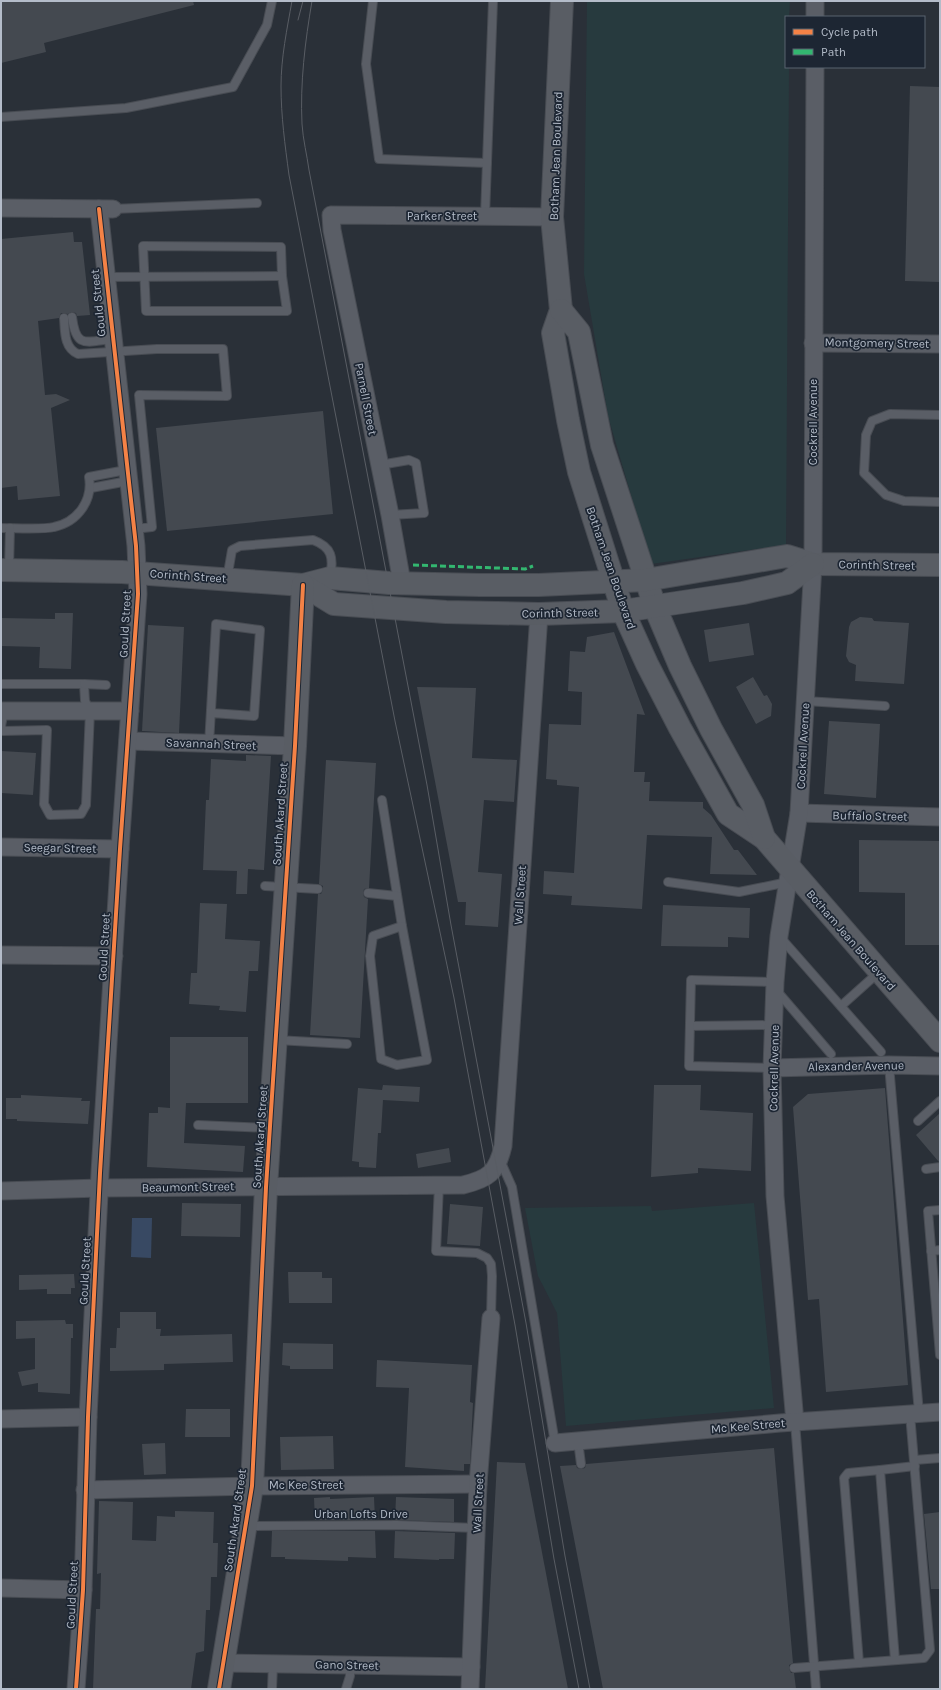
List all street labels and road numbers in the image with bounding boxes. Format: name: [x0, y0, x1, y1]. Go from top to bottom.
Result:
street label: Botham Jean Boulevard: [547, 91, 565, 221]
street label: Parker Street: [407, 209, 478, 223]
street label: Gould Street: [87, 268, 109, 337]
street label: Montgomery Street: [824, 335, 930, 351]
street label: Parnell Street: [352, 362, 380, 437]
street label: Cockrell Avenue: [806, 379, 820, 465]
street label: Botham Jean Boulevard: [583, 505, 639, 631]
street label: Corinth Street: [839, 557, 916, 573]
street label: Corinth Street: [149, 566, 227, 586]
street label: Gould Street: [116, 589, 134, 658]
street label: Corinth Street: [522, 605, 599, 621]
street label: Cockrell Avenue: [794, 702, 812, 790]
street label: Savannah Street: [165, 735, 257, 753]
street label: South Akard Street: [269, 762, 291, 866]
street label: Buffalo Street: [832, 808, 908, 824]
street label: Seegar Street: [23, 840, 97, 856]
street label: Wall Street: [511, 864, 529, 925]
street label: Botham Jean Boulevard: [803, 887, 899, 993]
street label: Gould Street: [95, 912, 113, 981]
street label: Cockrell Avenue: [766, 1025, 782, 1111]
street label: Alexander Avenue: [808, 1058, 904, 1074]
street label: South Akard Street: [249, 1085, 271, 1189]
street label: Beaumont Street: [141, 1179, 235, 1195]
street label: Gould Street: [76, 1236, 94, 1305]
street label: Mc Kee Street: [710, 1416, 786, 1436]
street label: South Akard Street: [221, 1467, 249, 1572]
street label: Wall Street: [469, 1472, 487, 1533]
street label: Mc Kee Street: [269, 1478, 344, 1492]
street label: Urban Lofts Drive: [314, 1507, 408, 1521]
street label: Gould Street: [63, 1560, 81, 1629]
street label: Gano Street: [315, 1657, 380, 1673]

